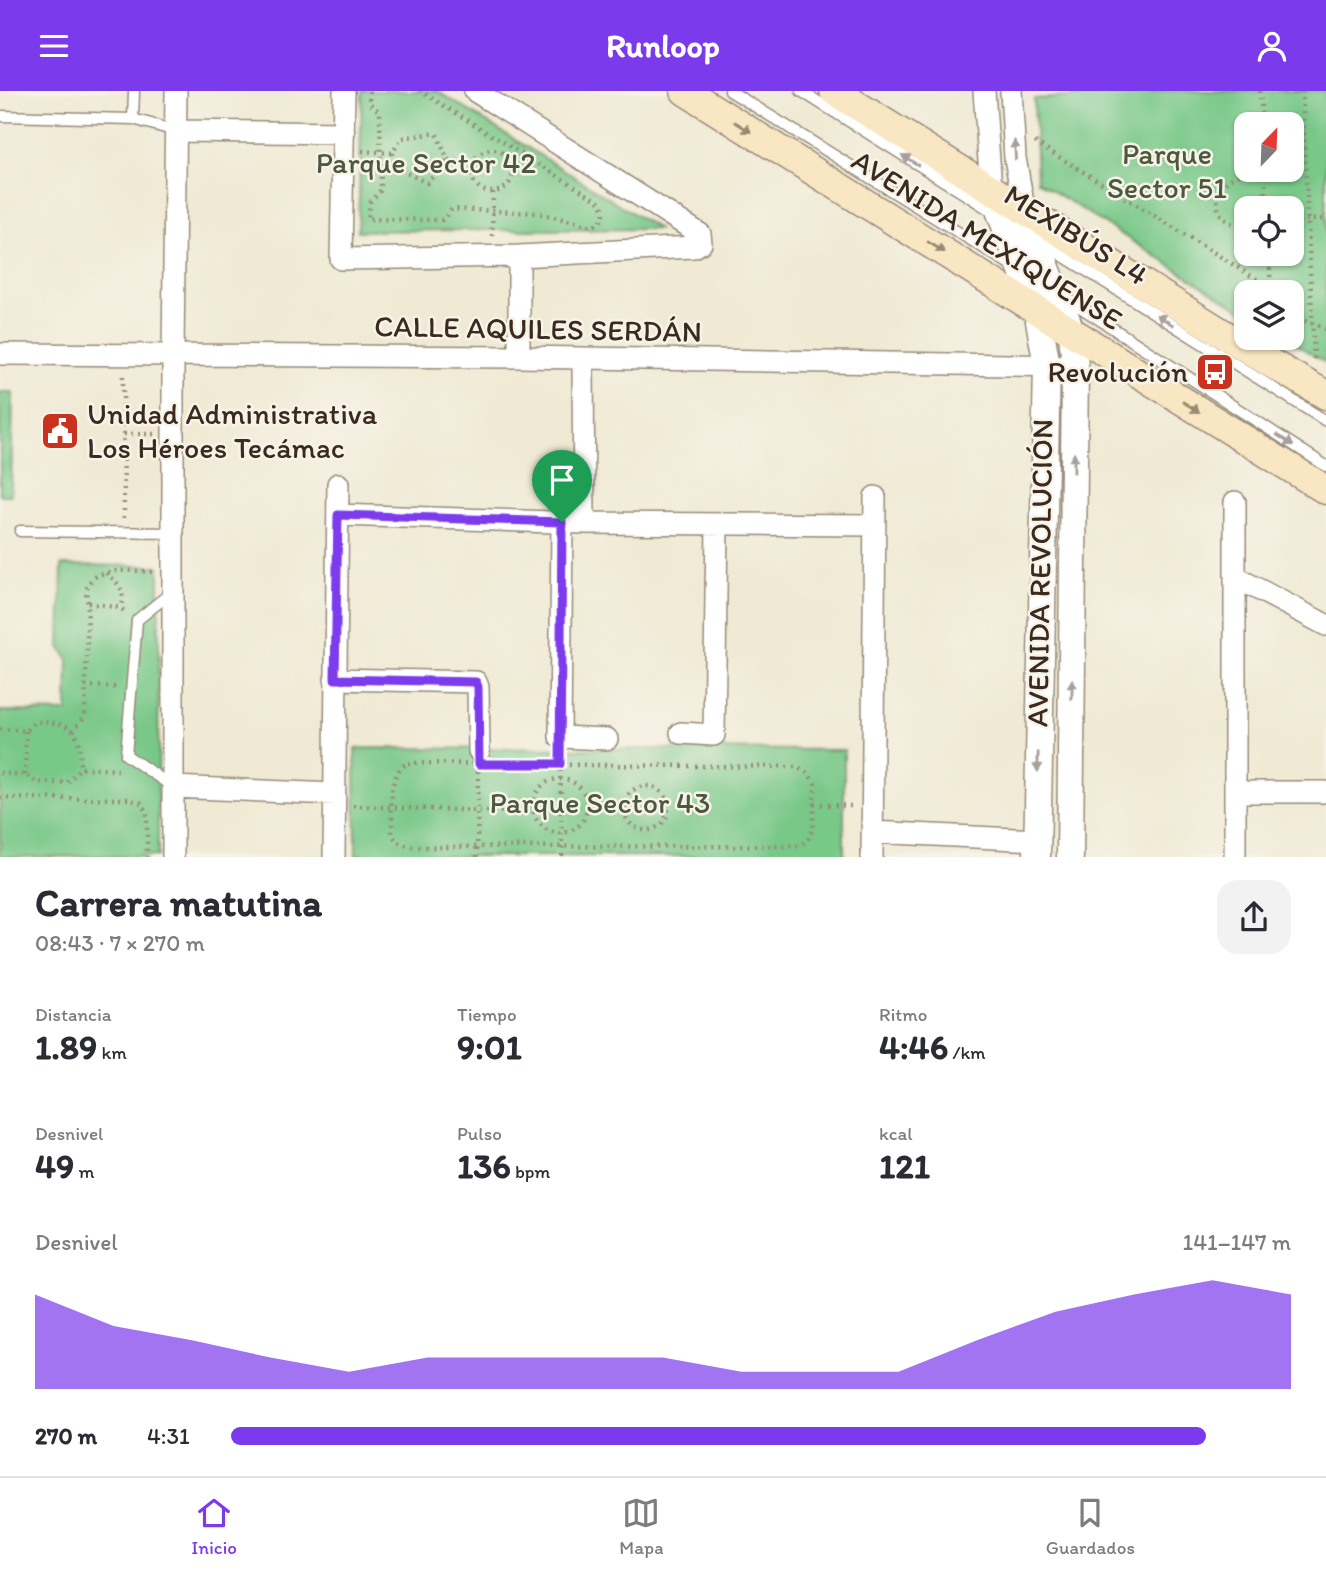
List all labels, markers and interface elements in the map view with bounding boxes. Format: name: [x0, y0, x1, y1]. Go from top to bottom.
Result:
icon: menu: [35, 27, 73, 65]
text: Runloop: [606, 27, 720, 65]
icon: person: [1253, 27, 1291, 65]
north arrow: [1234, 112, 1304, 182]
map controls: [1234, 112, 1304, 350]
one-way arrow: [733, 120, 752, 133]
park label: Parque Sector 51: [1107, 135, 1227, 206]
one-way arrow: [1009, 139, 1020, 161]
street label: AVENIDA MEXIQUENSE: [845, 141, 1129, 338]
park label: Parque Sector 42: [316, 144, 536, 181]
one-way arrow: [900, 153, 919, 166]
street label: MEXIBÚS L4: [998, 176, 1155, 293]
button: locate: [1234, 196, 1304, 266]
one-way arrow: [926, 240, 946, 253]
button: layers: [1234, 280, 1304, 350]
street label: CALLE AQUILES SERDÁN: [374, 307, 702, 350]
one-way arrow: [1155, 313, 1174, 326]
bus stop icon: Revolución: [1194, 351, 1236, 393]
place label: Revolución: [1047, 353, 1188, 390]
place label: Unidad Administrativa Los Héroes Tecámac: [87, 395, 378, 466]
one-way arrow: [1181, 400, 1201, 413]
public building icon: Unidad Administrativa Los Héroes Tecámac: [39, 410, 81, 452]
street label: AVENIDA REVOLUCIÓN: [1018, 419, 1061, 727]
one-way arrow: [1276, 433, 1295, 446]
pin: [532, 450, 592, 522]
one-way arrow: [1068, 452, 1080, 474]
icon: arrive: [543, 461, 581, 499]
one-way arrow: [1066, 679, 1078, 701]
one-way arrow: [1033, 751, 1044, 773]
park label: Parque Sector 43: [490, 784, 710, 821]
text: Carrera matutina: [35, 880, 322, 926]
button: share: [1217, 880, 1291, 954]
text: 08:43 · 7 × 270 m: [35, 929, 205, 957]
text: Distancia: [35, 1003, 112, 1026]
text: Tiempo: [457, 1003, 517, 1026]
text: Ritmo: [879, 1003, 927, 1026]
text: 1.89: [35, 1026, 97, 1068]
text: 9:01: [457, 1026, 522, 1068]
text: 4:46: [879, 1026, 948, 1068]
text: km: [97, 1041, 127, 1064]
text: /km: [948, 1041, 986, 1064]
text: Desnivel: [35, 1122, 103, 1145]
text: Pulso: [457, 1122, 502, 1145]
text: kcal: [879, 1122, 913, 1145]
text: 49: [35, 1145, 74, 1187]
text: 136: [457, 1145, 511, 1187]
text: 121: [879, 1145, 930, 1187]
text: m: [74, 1160, 95, 1183]
text: bpm: [511, 1160, 550, 1183]
text: Desnivel: [35, 1228, 118, 1256]
text: 141–147 m: [1183, 1228, 1291, 1256]
text: 270 m: [35, 1422, 97, 1450]
text: 4:31: [147, 1422, 190, 1450]
tab: Inicio: [191, 1494, 237, 1559]
tab: Mapa: [619, 1494, 664, 1559]
tab: Guardados: [1046, 1494, 1135, 1559]

